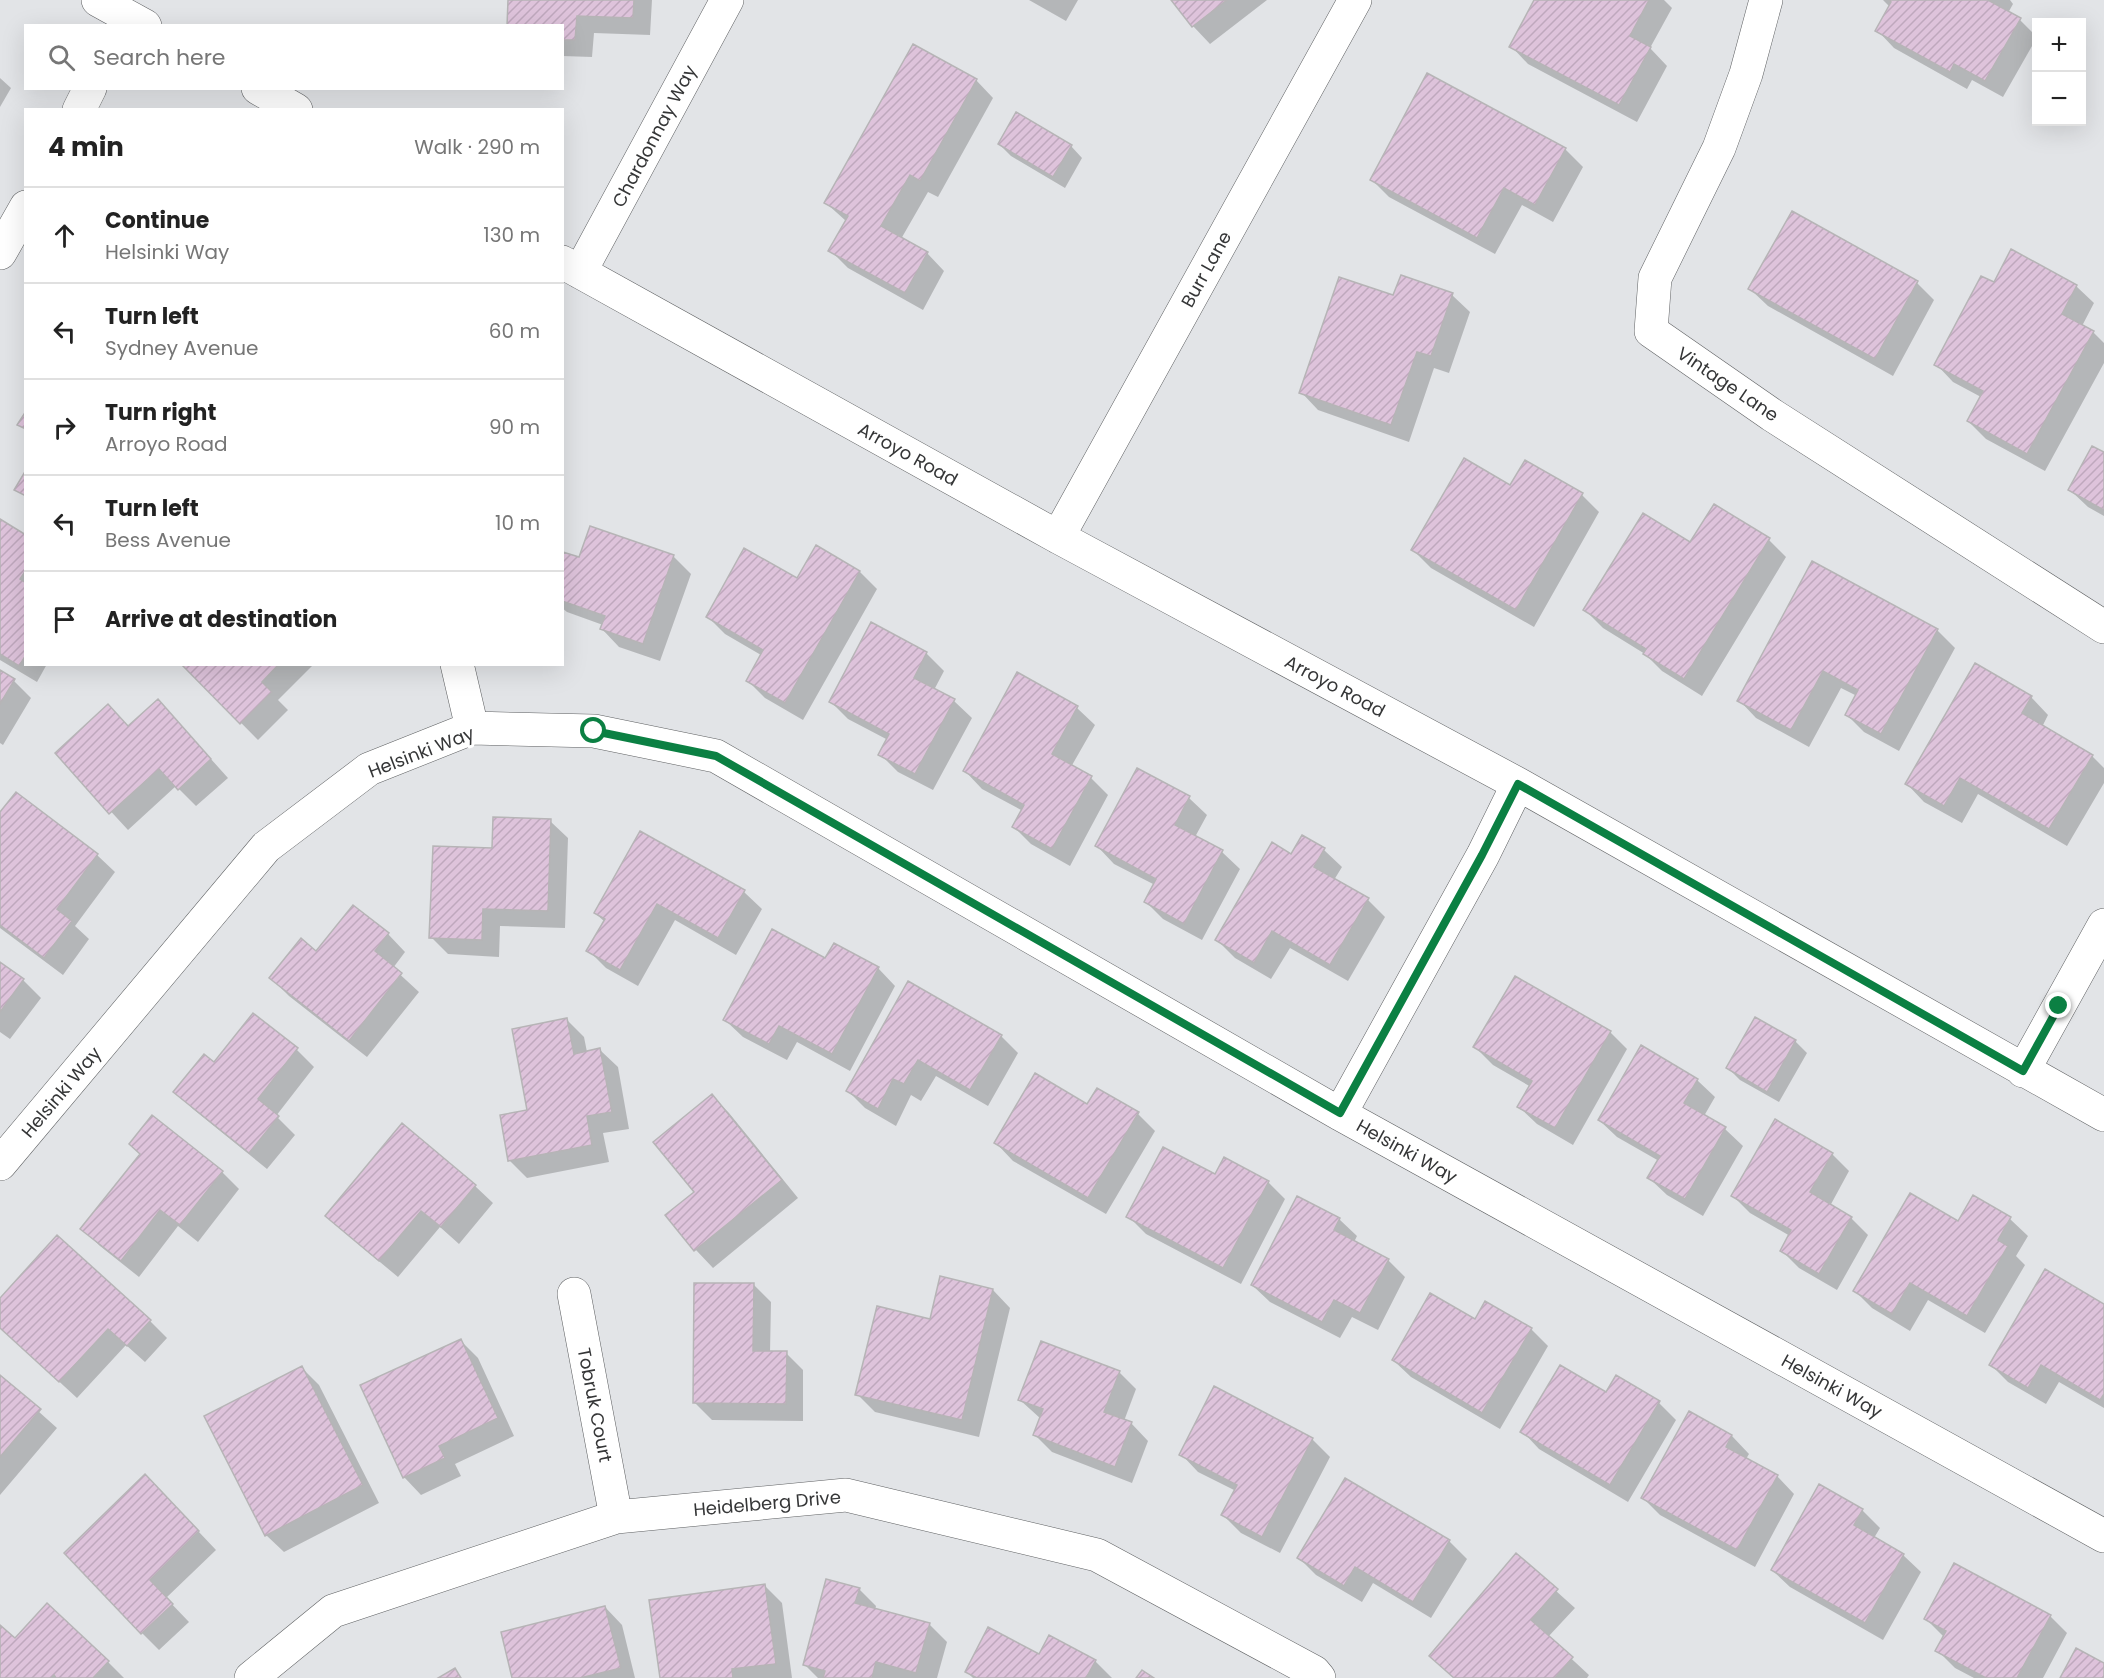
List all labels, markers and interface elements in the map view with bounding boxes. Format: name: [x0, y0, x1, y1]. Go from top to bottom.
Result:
map controls: [2032, 18, 2086, 126]
button: +: [2032, 18, 2086, 72]
search box: [24, 24, 564, 90]
icon: search: [45, 41, 78, 74]
text: Search here: [93, 42, 226, 73]
street label: Chardonnay Way: [606, 60, 702, 212]
button: −: [2032, 72, 2086, 126]
text: 4 min: [48, 129, 124, 165]
text: Walk · 290 m: [414, 133, 540, 161]
text: Continue: [105, 205, 209, 236]
icon: ahead: [48, 219, 81, 252]
text: 130 m: [483, 221, 540, 249]
street label: Burr Lane: [1175, 226, 1237, 312]
text: Helsinki Way: [105, 238, 229, 266]
text: Turn left: [105, 301, 199, 332]
icon: left: [48, 315, 81, 348]
text: 60 m: [489, 317, 540, 345]
text: Sydney Avenue: [105, 334, 258, 362]
street label: Vintage Lane: [1672, 341, 1784, 427]
text: Turn right: [105, 397, 216, 428]
icon: right: [48, 411, 81, 444]
text: 90 m: [489, 413, 540, 441]
street label: Arroyo Road: [854, 416, 962, 492]
text: Arroyo Road: [105, 430, 228, 458]
text: Turn left: [105, 493, 199, 524]
icon: left: [48, 507, 81, 540]
text: 10 m: [495, 509, 540, 537]
text: Bess Avenue: [105, 526, 231, 554]
icon: arrive: [48, 603, 81, 636]
text: Arrive at destination: [105, 604, 337, 635]
street label: Arroyo Road: [1280, 649, 1390, 723]
route start: [580, 717, 606, 743]
street label: Helsinki Way: [364, 720, 478, 784]
route end: [2045, 992, 2071, 1018]
street label: Helsinki Way: [16, 1041, 106, 1143]
street label: Helsinki Way: [1352, 1113, 1462, 1189]
street label: Tobruk Court: [572, 1346, 618, 1464]
street label: Helsinki Way: [1777, 1348, 1887, 1424]
street label: Heidelberg Drive: [692, 1484, 842, 1522]

